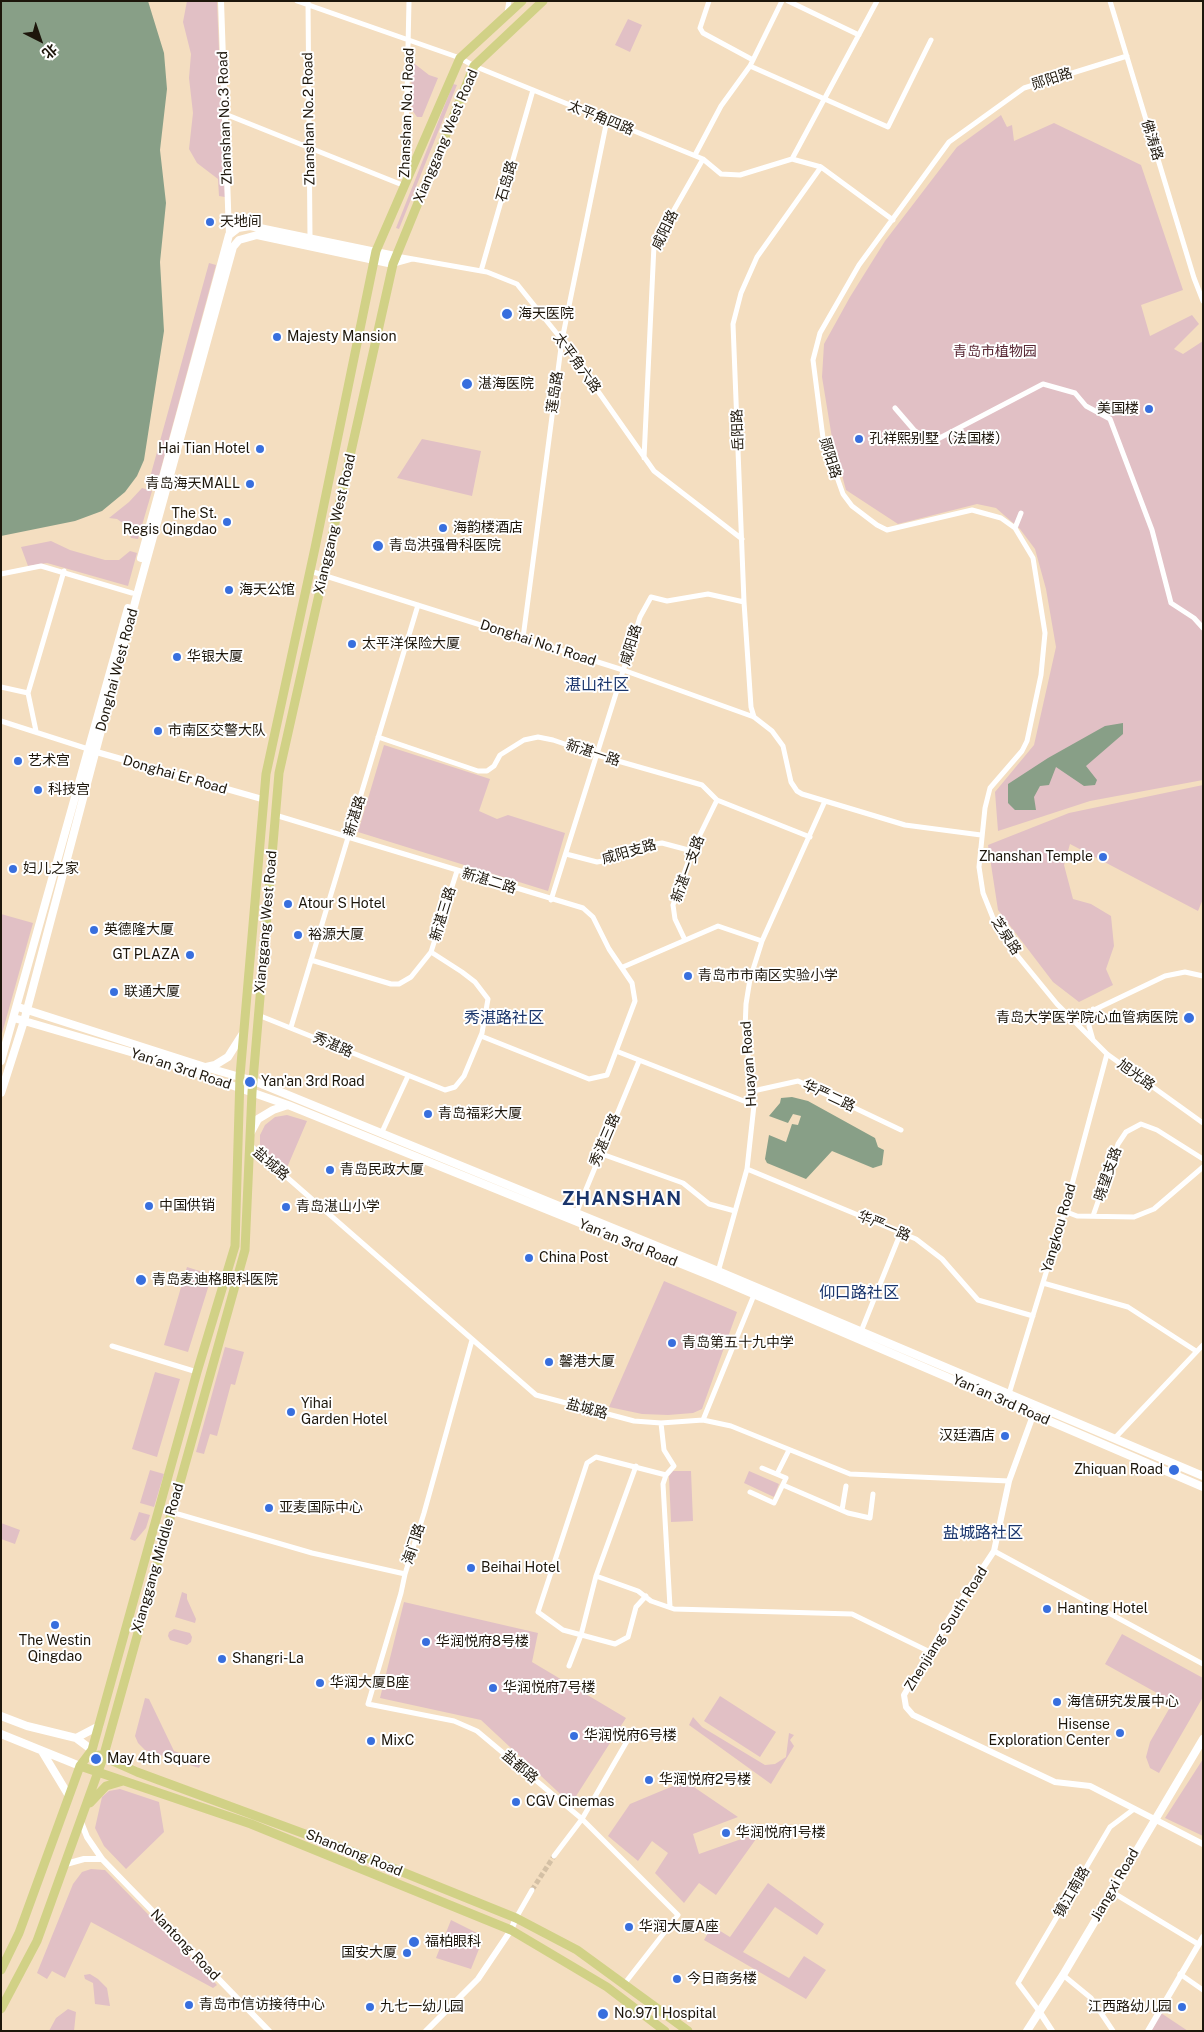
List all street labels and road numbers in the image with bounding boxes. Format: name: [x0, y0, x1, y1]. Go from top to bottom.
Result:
street label: Zhanshan No.1 Road: [396, 47, 418, 179]
street label: Zhanshan No.3 Road: [214, 51, 236, 185]
street label: Zhanshan No.2 Road: [299, 52, 319, 186]
street label: 郧阳路: [1029, 65, 1075, 93]
street label: Xianggang West Road: [410, 67, 482, 205]
street label: 太平角四路: [565, 97, 637, 139]
street label: 佛涛路: [1138, 117, 1166, 163]
street label: 石岛路: [493, 158, 521, 204]
street label: 咸阳路: [648, 207, 682, 253]
street label: 太平角六路: [550, 330, 604, 396]
street label: 莲岛路: [544, 370, 566, 414]
street label: 岳阳路: [729, 409, 747, 451]
street label: 郧阳路: [816, 435, 844, 481]
street label: Xianggang West Road: [311, 452, 359, 596]
street label: Donghai West Road: [93, 607, 141, 733]
street label: Donghai No.1 Road: [478, 616, 598, 670]
street label: 咸阳路: [617, 622, 645, 668]
street label: 新湛一路: [564, 736, 622, 770]
street label: Donghai Er Road: [121, 752, 229, 798]
street label: 新湛路: [341, 793, 369, 839]
street label: 新湛一支路: [668, 833, 708, 905]
street label: 咸阳支路: [600, 836, 658, 868]
street label: Xianggang West Road: [251, 850, 281, 994]
street label: 新湛二路: [460, 865, 518, 897]
street label: 新湛三路: [427, 885, 459, 943]
street label: 芝泉路: [988, 914, 1024, 958]
street label: Huayan Road: [738, 1020, 760, 1108]
street label: 秀湛路: [310, 1029, 356, 1061]
street label: Yan´an 3rd Road: [129, 1045, 233, 1093]
street label: 旭光路: [1114, 1056, 1158, 1094]
street label: 华严二路: [800, 1077, 858, 1115]
street label: 秀湛三路: [586, 1111, 624, 1169]
street label: 盐城路: [250, 1144, 292, 1184]
street label: 晓望支路: [1091, 1145, 1125, 1203]
street label: Yangkou Road: [1038, 1181, 1080, 1275]
street label: 华严一路: [855, 1207, 913, 1245]
street label: Yan´an 3rd Road: [576, 1216, 680, 1270]
street label: Yan´an 3rd Road: [950, 1371, 1052, 1429]
street label: 盐城路: [565, 1395, 609, 1423]
street label: Xianggang Middle Road: [129, 1481, 187, 1635]
street label: 海门路: [400, 1521, 428, 1567]
street label: Zhenjiang South Road: [901, 1564, 991, 1694]
street label: 盐都路: [499, 1747, 541, 1787]
street label: Shandong Road: [303, 1826, 405, 1880]
street label: Jiangxi Road: [1087, 1846, 1143, 1924]
street label: 镇江南路: [1051, 1864, 1093, 1920]
street label: Nantong Road: [147, 1906, 223, 1984]

